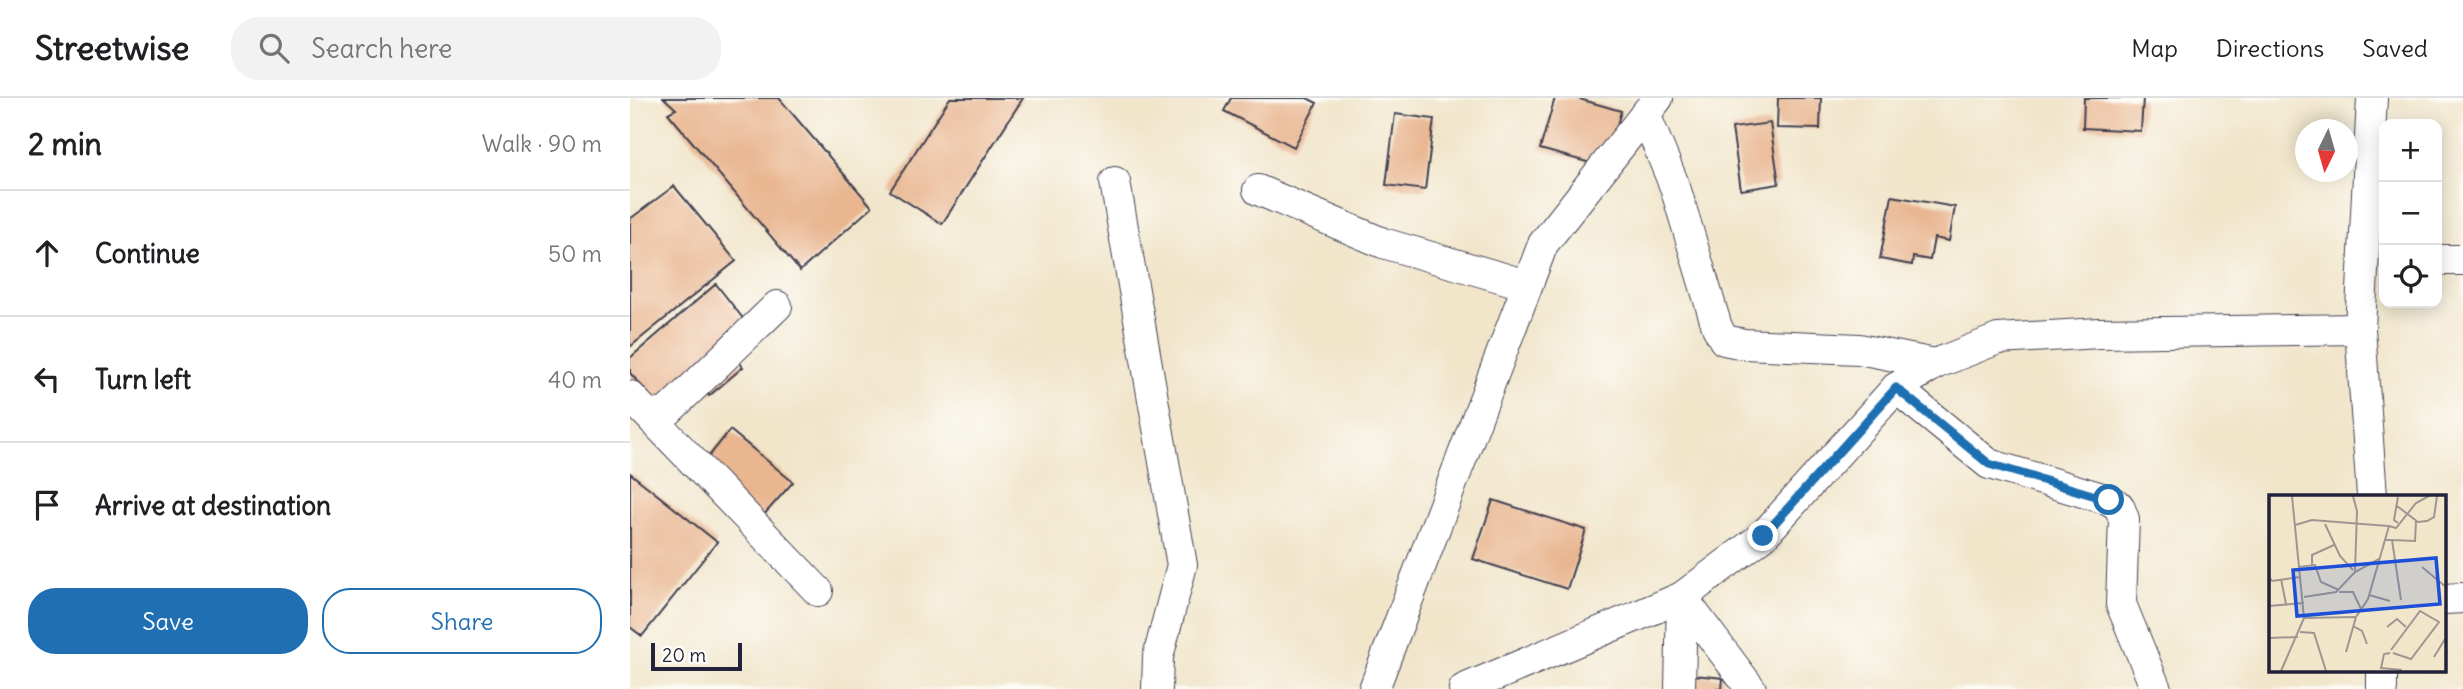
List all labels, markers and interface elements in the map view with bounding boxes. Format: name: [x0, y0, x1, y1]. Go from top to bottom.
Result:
search box: [231, 17, 721, 80]
text: Streetwise: [35, 27, 189, 69]
icon: search: [255, 29, 293, 67]
text: Search here: [311, 32, 452, 65]
text: Map: [2131, 33, 2178, 63]
text: Directions: [2216, 33, 2324, 63]
text: Saved: [2362, 33, 2428, 63]
north arrow: [2295, 119, 2358, 182]
map controls: [2379, 119, 2442, 308]
button: +: [2379, 119, 2442, 182]
text: 2 min: [28, 125, 102, 163]
text: Walk · 90 m: [482, 129, 602, 158]
button: −: [2379, 182, 2442, 245]
icon: ahead: [28, 234, 66, 272]
text: Continue: [95, 237, 200, 270]
text: 50 m: [548, 239, 602, 268]
button: locate: [2379, 245, 2442, 308]
icon: left: [28, 360, 66, 398]
text: Turn left: [95, 363, 191, 396]
text: 40 m: [548, 365, 602, 394]
route start: [2093, 484, 2124, 515]
icon: arrive: [28, 486, 66, 524]
text: Arrive at destination: [95, 489, 331, 522]
inset map: [2269, 495, 2445, 672]
route end: [1747, 520, 1778, 551]
button: Save: [28, 588, 308, 654]
button: Share: [322, 588, 602, 654]
scale bar: [651, 640, 742, 672]
text: 20 m: [662, 643, 706, 667]

